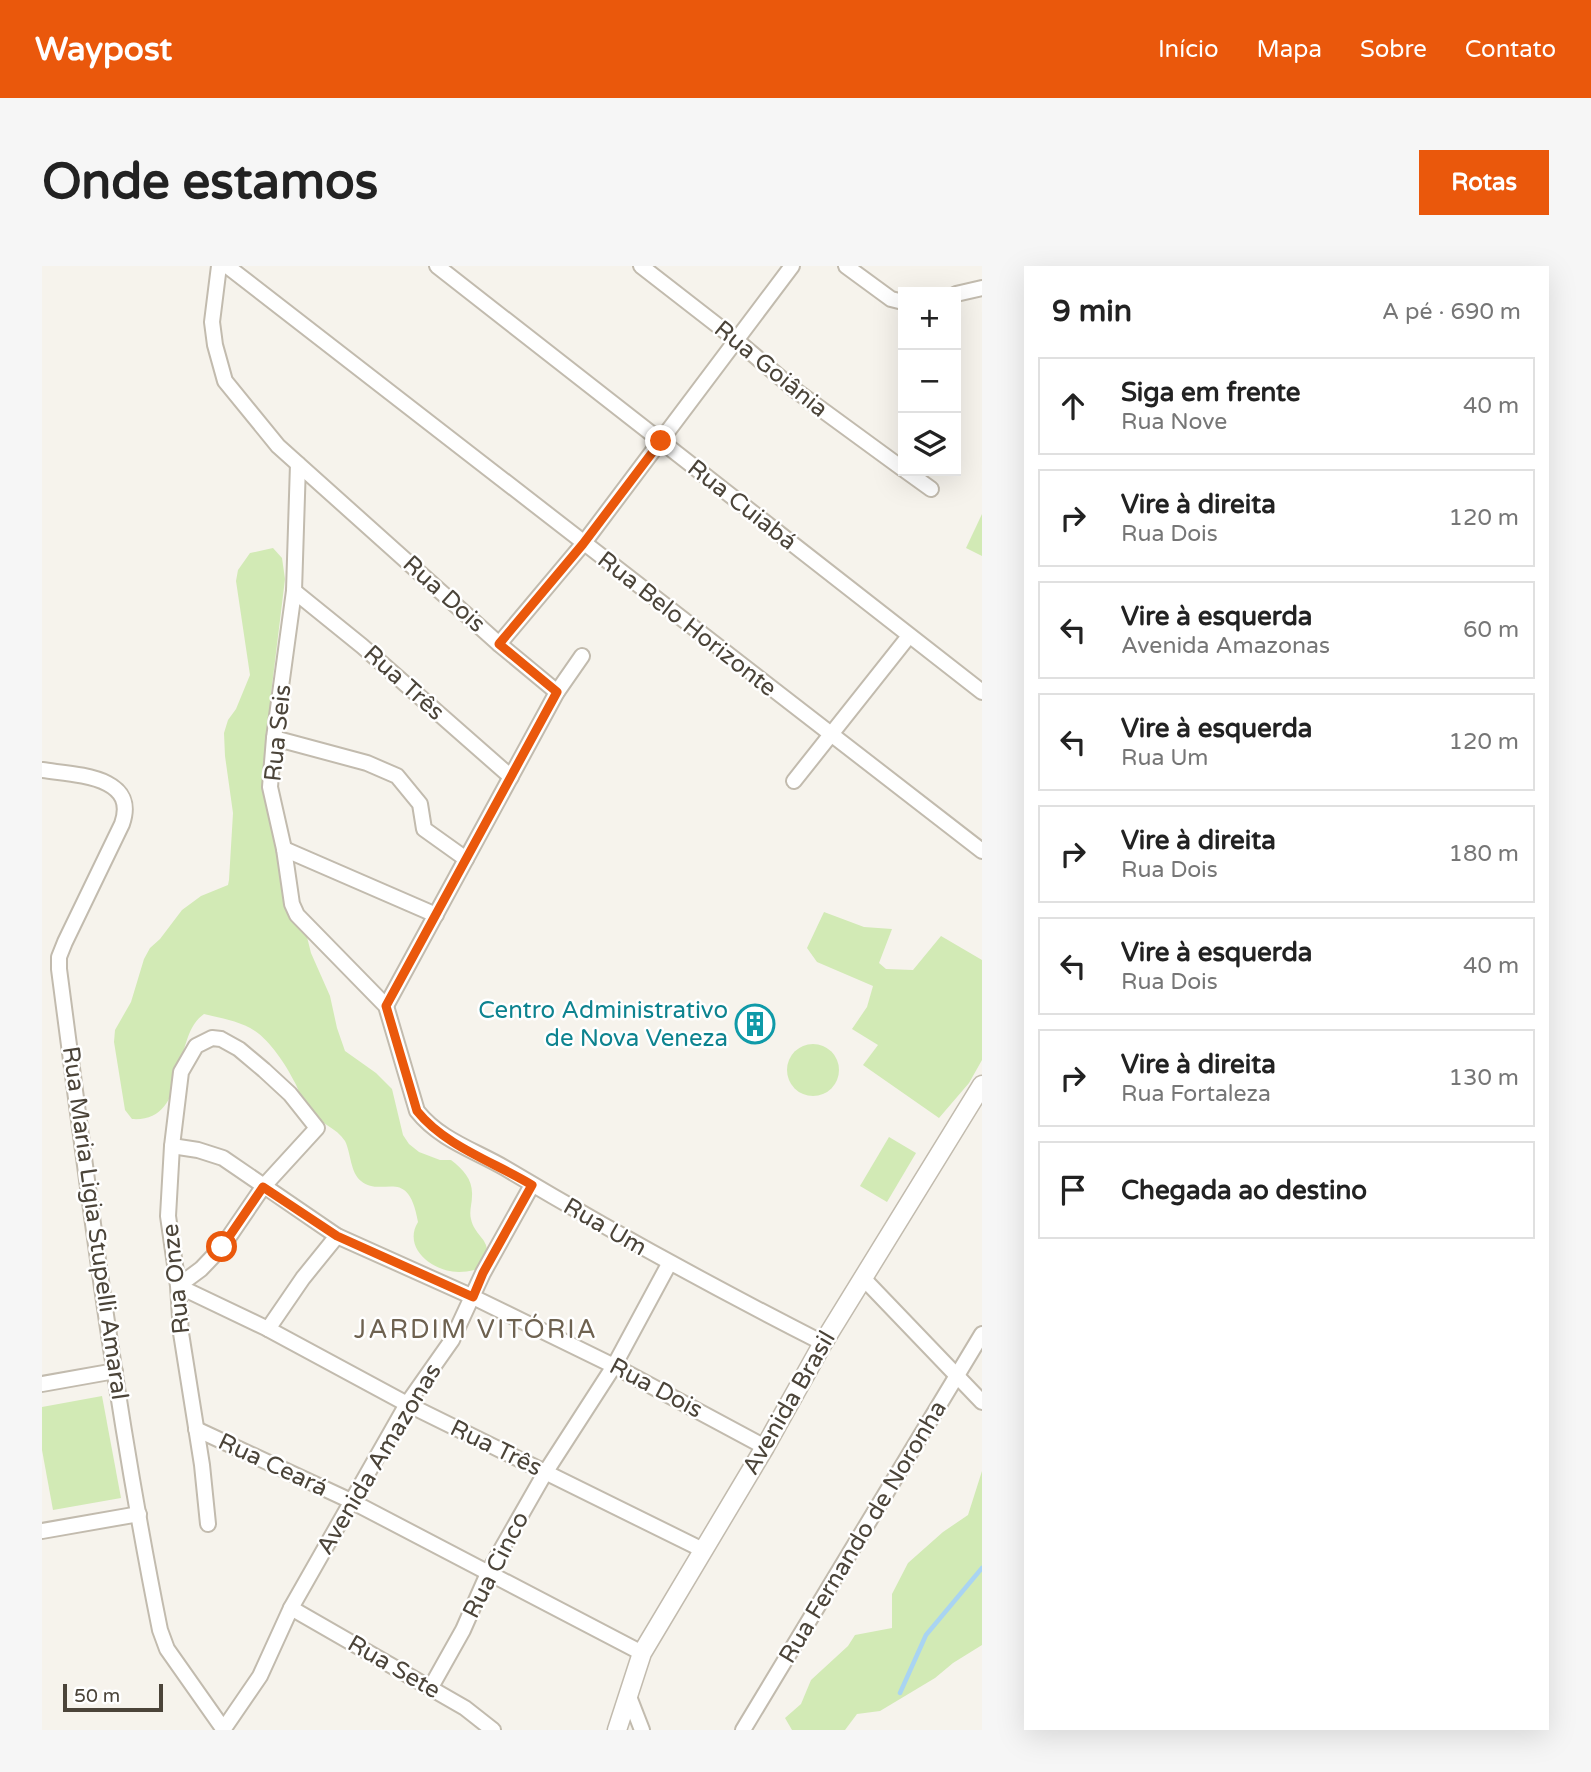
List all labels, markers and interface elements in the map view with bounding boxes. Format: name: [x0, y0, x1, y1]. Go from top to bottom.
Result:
text: Waypost: [35, 30, 172, 69]
text: Início: [1158, 35, 1219, 64]
text: Mapa: [1257, 35, 1322, 64]
text: Sobre: [1360, 35, 1427, 64]
text: Contato: [1465, 35, 1556, 64]
button: Rotas: [1419, 150, 1549, 215]
text: Onde estamos: [42, 153, 378, 212]
map controls: [898, 287, 961, 476]
button: +: [898, 287, 961, 350]
text: 9 min: [1052, 293, 1132, 330]
text: A pé · 690 m: [1382, 298, 1521, 326]
street label: Rua Goiânia: [708, 314, 834, 424]
button: −: [898, 350, 961, 413]
text: Siga em frente: [1121, 377, 1301, 408]
icon: ahead: [1054, 387, 1092, 425]
text: 40 m: [1463, 392, 1519, 420]
text: Rua Nove: [1121, 408, 1227, 436]
button: layers: [898, 413, 961, 476]
route end: [645, 425, 676, 456]
street label: Rua Cuiabá: [682, 453, 802, 557]
text: Vire à direita: [1121, 489, 1276, 520]
icon: right: [1054, 499, 1092, 537]
text: 120 m: [1449, 504, 1519, 532]
text: Rua Dois: [1121, 520, 1218, 548]
street label: Rua Belo Horizonte: [592, 545, 782, 703]
street label: Rua Dois: [397, 549, 491, 639]
text: Vire à esquerda: [1121, 601, 1312, 632]
icon: left: [1054, 611, 1092, 649]
text: 60 m: [1463, 616, 1519, 644]
text: Avenida Amazonas: [1121, 632, 1330, 660]
street label: Rua Três: [358, 639, 450, 727]
street label: Rua Seis: [258, 683, 298, 783]
text: Vire à esquerda: [1121, 713, 1312, 744]
icon: left: [1054, 723, 1092, 761]
text: 120 m: [1449, 728, 1519, 756]
text: Rua Um: [1121, 744, 1208, 772]
text: Vire à direita: [1121, 825, 1276, 856]
icon: right: [1054, 835, 1092, 873]
text: 180 m: [1449, 840, 1519, 868]
text: Rua Dois: [1121, 856, 1218, 884]
text: Vire à esquerda: [1121, 937, 1312, 968]
icon: left: [1054, 947, 1092, 985]
text: 40 m: [1463, 952, 1519, 980]
text: Rua Dois: [1121, 968, 1218, 996]
place label: Centro Administrativo de Nova Veneza: [478, 996, 728, 1053]
building icon: Centro Administrativo de Nova Veneza: [734, 1003, 776, 1045]
street label: Rua Maria Ligia Stupelli Amaral: [56, 1044, 134, 1402]
text: Vire à direita: [1121, 1049, 1276, 1080]
icon: right: [1054, 1059, 1092, 1097]
text: 130 m: [1449, 1064, 1519, 1092]
text: Rua Fortaleza: [1121, 1080, 1271, 1108]
icon: arrive: [1054, 1171, 1092, 1209]
text: Chegada ao destino: [1121, 1175, 1367, 1206]
street label: Rua Um: [558, 1192, 652, 1262]
street label: Rua Onze: [156, 1222, 196, 1336]
route start: [206, 1231, 237, 1262]
district label: JARDIM VITÓRIA: [354, 1313, 598, 1345]
street label: Avenida Brasil: [736, 1326, 842, 1480]
street label: Rua Dois: [605, 1351, 707, 1425]
street label: Avenida Amazonas: [310, 1358, 448, 1560]
street label: Rua Fernando de Noronha: [773, 1395, 953, 1669]
street label: Rua Três: [445, 1413, 547, 1483]
street label: Rua Ceará: [214, 1427, 332, 1503]
street label: Rua Cinco: [457, 1507, 535, 1623]
street label: Rua Sete: [342, 1629, 446, 1705]
scale bar: [63, 1681, 163, 1713]
text: 50 m: [74, 1685, 120, 1707]

